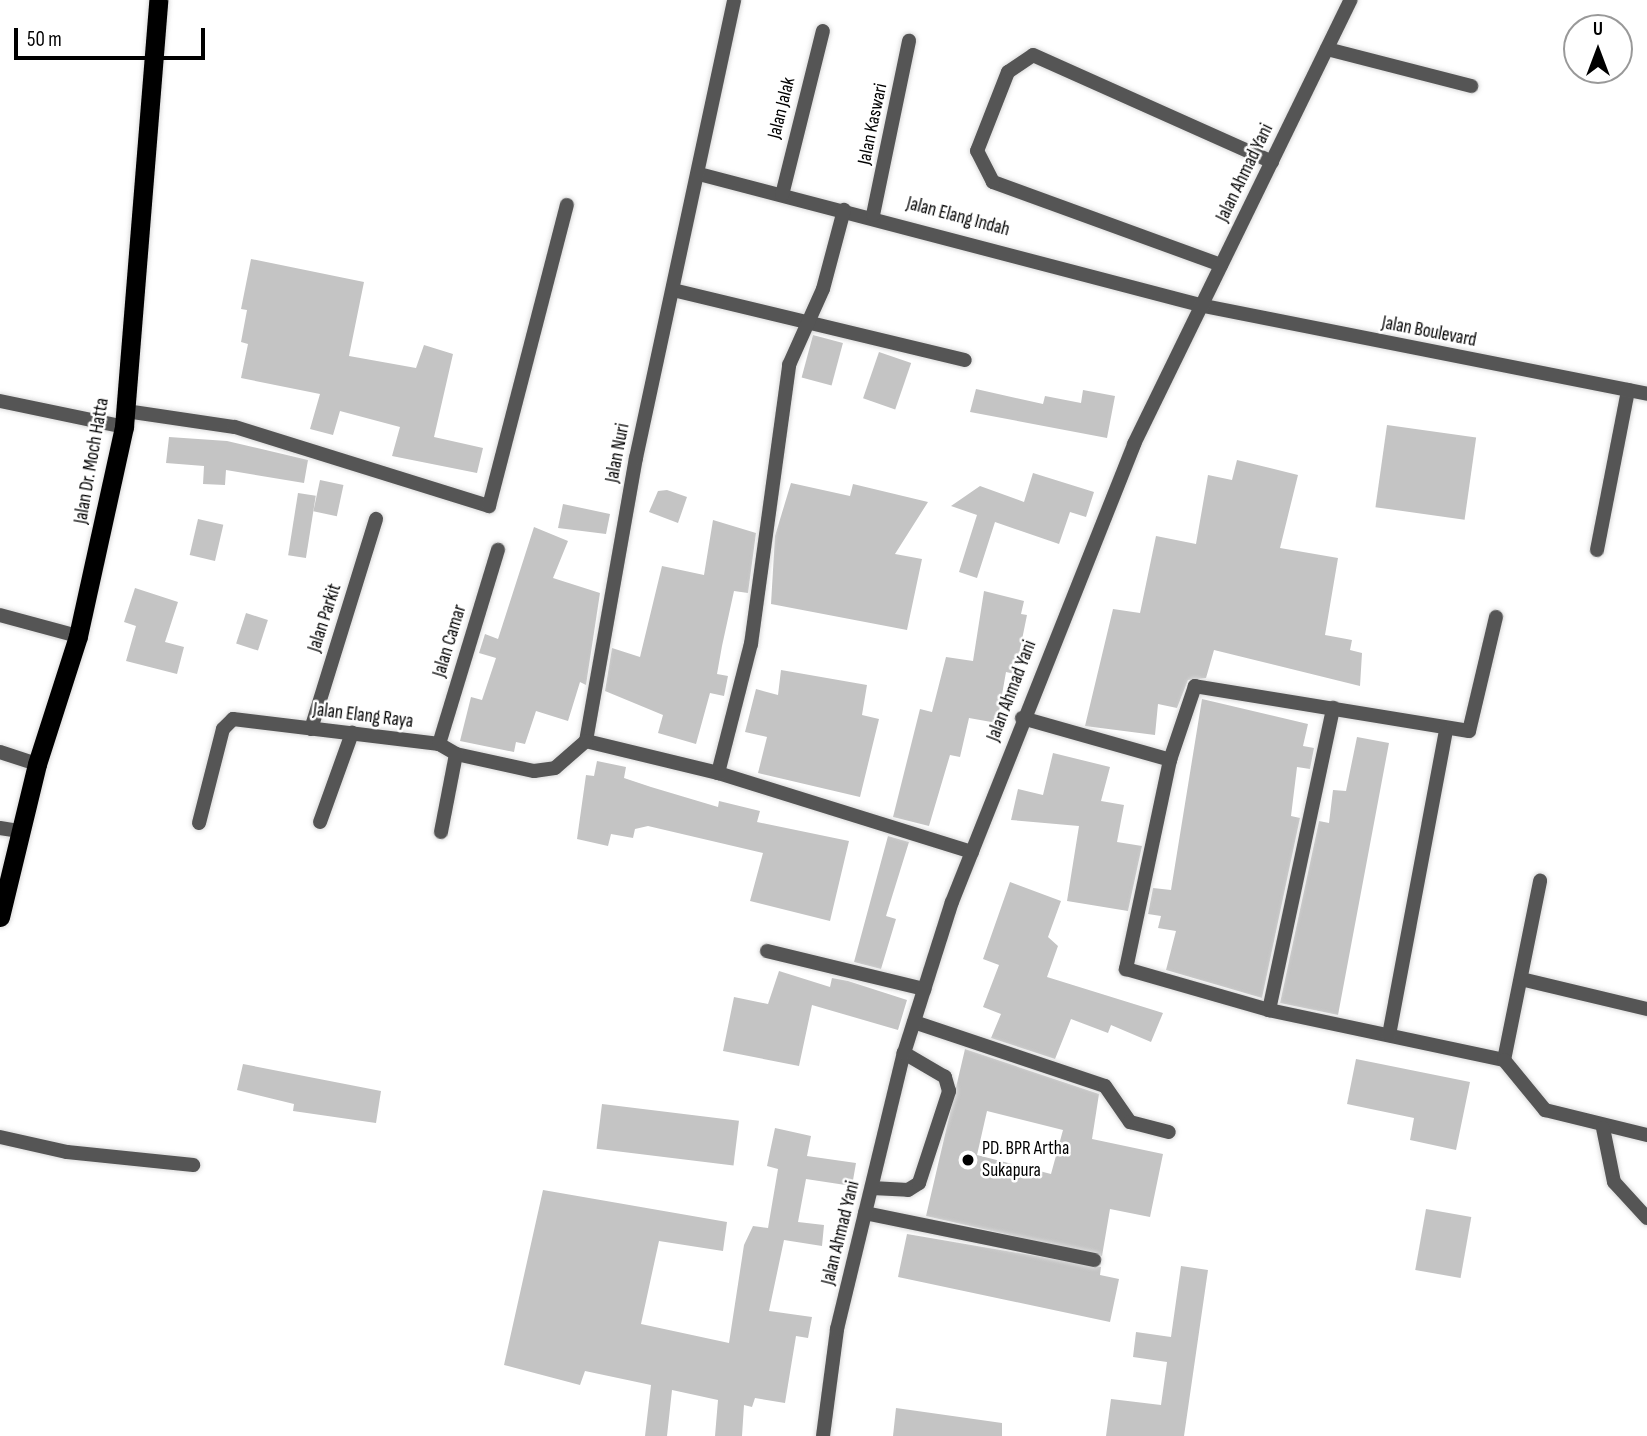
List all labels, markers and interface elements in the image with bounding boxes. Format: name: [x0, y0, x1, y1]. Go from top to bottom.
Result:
scale bar: [18, 14, 208, 58]
north arrow: [1563, 14, 1633, 84]
text: U: [1593, 18, 1603, 41]
text: 50 m: [27, 27, 62, 52]
street label: Jalan Jalak: [763, 75, 801, 141]
street label: Jalan Kaswari: [853, 81, 893, 167]
street label: Jalan Ahmad Yani: [1211, 120, 1279, 226]
street label: Jalan Elang Indah: [904, 192, 1012, 242]
street label: Jalan Boulevard: [1380, 312, 1478, 352]
street label: Jalan Dr. Moch Hatta: [70, 396, 114, 526]
street label: Jalan Nuri: [601, 421, 635, 485]
street label: Jalan Parkit: [303, 581, 347, 655]
street label: Jalan Camar: [428, 602, 472, 680]
street label: Jalan Ahmad Yani: [982, 637, 1042, 745]
street label: Jalan Elang Raya: [312, 699, 414, 733]
place label: PD. BPR Artha Sukapura: [982, 1138, 1069, 1182]
marker: PD. BPR Artha Sukapura: [960, 1152, 976, 1168]
street label: Jalan Ahmad Yani: [817, 1179, 865, 1287]

